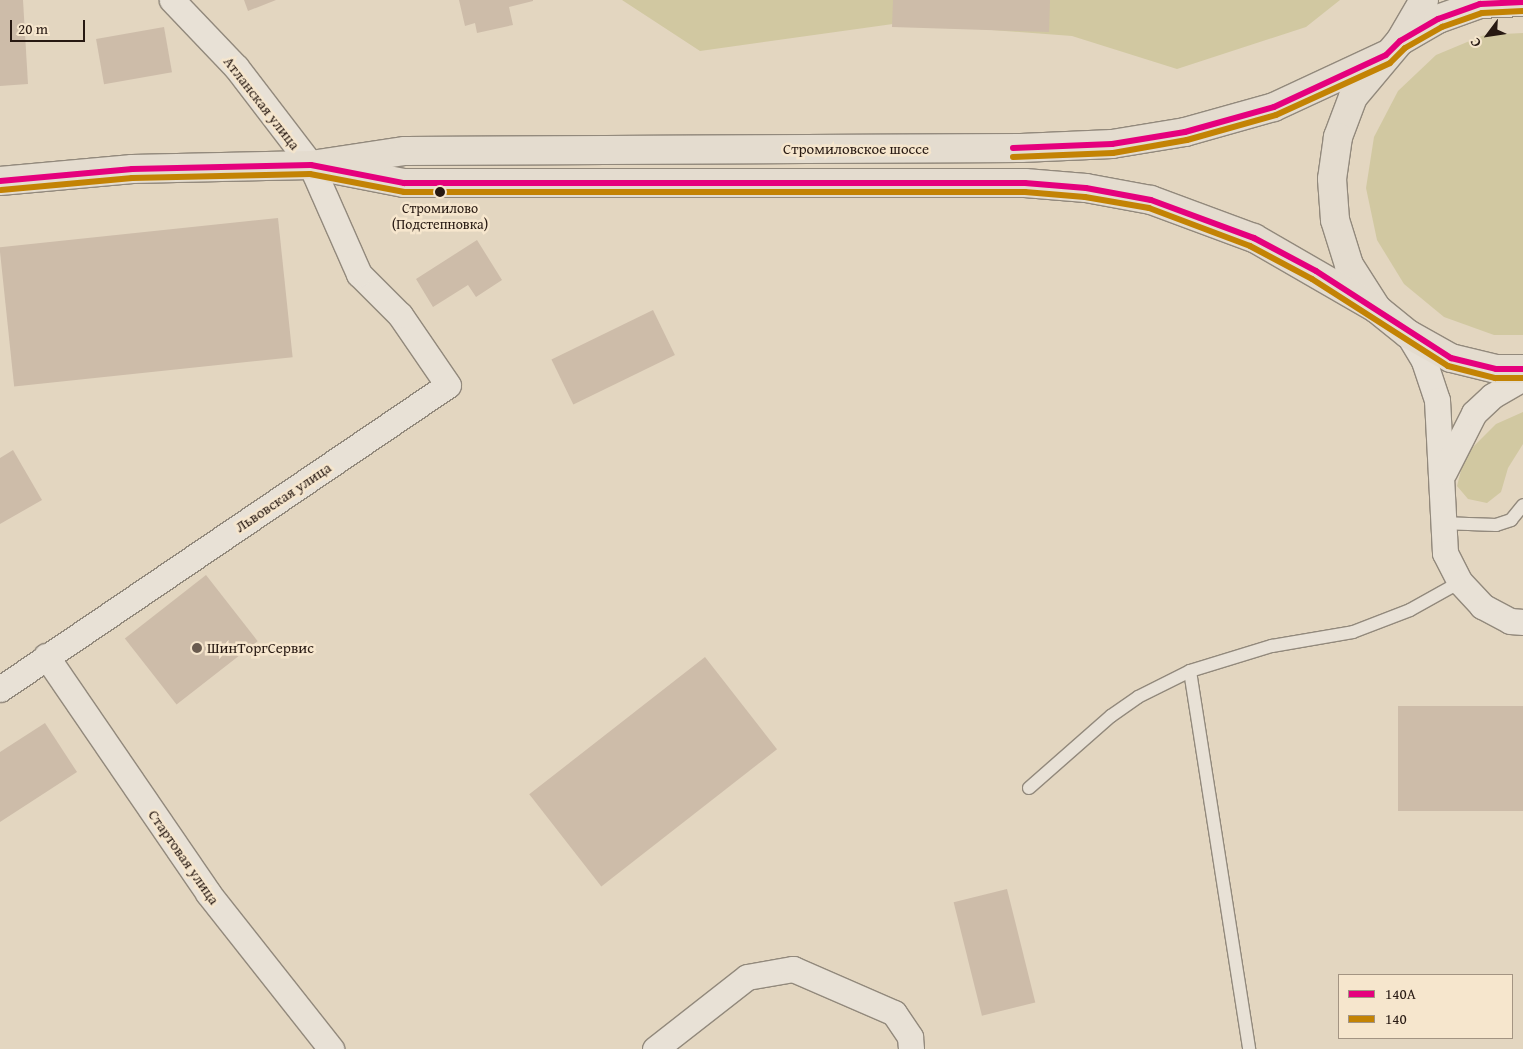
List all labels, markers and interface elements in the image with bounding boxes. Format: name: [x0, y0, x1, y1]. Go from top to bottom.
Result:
scale bar: [12, 10, 88, 42]
north arrow: [1463, 10, 1513, 60]
text: 20 m: [18, 18, 48, 39]
text: С: [1465, 34, 1486, 51]
street label: Атланская улица: [220, 53, 304, 153]
street label: Стромиловское шоссе: [783, 140, 929, 158]
marker: Стромилово (Подстепновка): [435, 187, 445, 197]
place label: Стромилово (Подстепновка): [392, 200, 488, 232]
street label: Львовская улица: [232, 458, 334, 536]
place label: ШинТоргСервис: [207, 639, 314, 657]
marker: ШинТоргСервис: [191, 642, 203, 654]
street label: Стартовая улица: [145, 806, 223, 908]
legend: [1338, 974, 1513, 1039]
text: 140А: [1385, 983, 1416, 1004]
text: 140: [1385, 1008, 1407, 1029]

